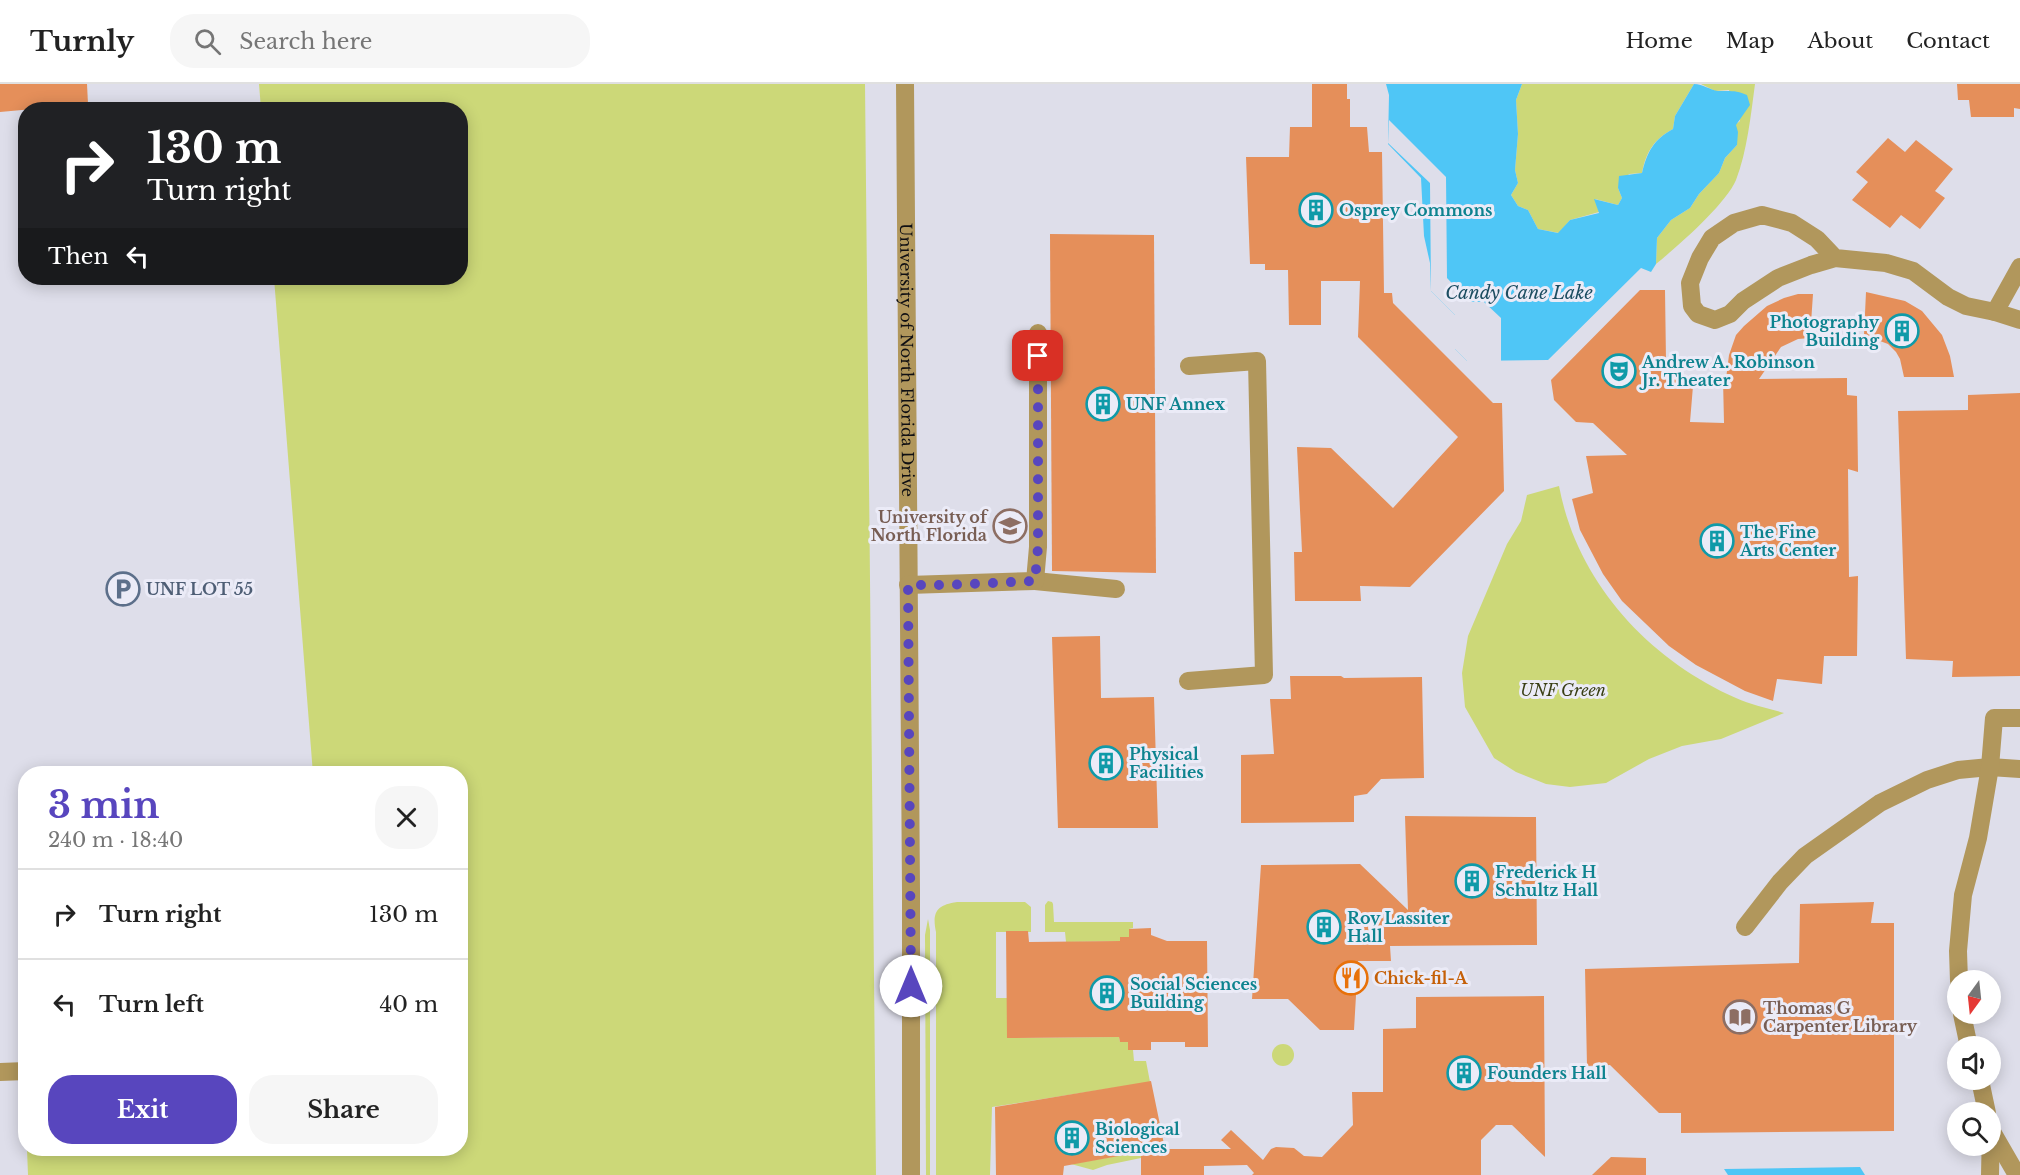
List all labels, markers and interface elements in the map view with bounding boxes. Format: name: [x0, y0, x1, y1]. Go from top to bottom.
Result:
search box: [170, 14, 590, 68]
text: Turnly: [30, 24, 134, 59]
icon: search: [191, 25, 224, 58]
text: Search here: [239, 28, 372, 55]
text: Home: [1626, 28, 1693, 54]
text: Map: [1726, 28, 1774, 54]
text: About: [1807, 28, 1873, 54]
text: Contact: [1906, 28, 1990, 54]
text: 130 m: [147, 122, 281, 174]
icon: right: [48, 126, 126, 204]
text: Turn right: [147, 174, 291, 207]
building icon: Osprey Commons: [1298, 192, 1334, 228]
place label: Osprey Commons: [1339, 200, 1493, 220]
street label: University of North Florida Drive: [896, 223, 918, 497]
icon: left: [121, 240, 154, 273]
text: Then: [48, 243, 109, 270]
water label: Candy Cane Lake: [1445, 282, 1593, 304]
place label: Photography Building: [1769, 312, 1880, 350]
building icon: Photography Building: [1884, 313, 1920, 349]
pin: [1012, 330, 1063, 381]
icon: arrive: [1021, 339, 1054, 372]
place label: Andrew A. Robinson Jr. Theater: [1639, 352, 1815, 390]
theatre icon: Andrew A. Robinson Jr. Theater: [1601, 353, 1637, 389]
building icon: UNF Annex: [1085, 386, 1121, 422]
place label: UNF Annex: [1126, 394, 1226, 414]
place label: University of North Florida: [871, 507, 989, 545]
school or university icon: University of North Florida: [992, 508, 1028, 544]
place label: The Fine Arts Center: [1739, 522, 1836, 560]
building icon: The Fine Arts Center: [1699, 523, 1735, 559]
parking icon: UNF LOT 55: [105, 571, 141, 607]
place label: UNF LOT 55: [146, 579, 253, 599]
park label: UNF Green: [1520, 680, 1606, 700]
place label: Physical Facilities: [1129, 744, 1204, 782]
building icon: Physical Facilities: [1088, 745, 1124, 781]
text: 3 min: [48, 783, 160, 828]
button: close: [375, 786, 438, 849]
text: 240 m · 18:40: [48, 828, 183, 852]
place label: Frederick H Schultz Hall: [1495, 862, 1599, 900]
building icon: Frederick H Schultz Hall: [1454, 863, 1490, 899]
icon: right: [48, 898, 81, 931]
text: Turn right: [99, 901, 221, 928]
text: 130 m: [369, 901, 438, 928]
place label: Roy Lassiter Hall: [1347, 908, 1450, 946]
building icon: Roy Lassiter Hall: [1306, 909, 1342, 945]
position arrow: [879, 954, 943, 1018]
restaurant icon: Chick-fil-A: [1333, 960, 1369, 996]
place label: Chick-fil-A: [1374, 968, 1468, 988]
north arrow: [1947, 970, 2001, 1024]
map controls: [1947, 970, 2001, 1156]
place label: Social Sciences Building: [1130, 974, 1257, 1012]
building icon: Social Sciences Building: [1089, 975, 1125, 1011]
icon: left: [48, 988, 81, 1021]
text: Turn left: [99, 991, 204, 1018]
text: 40 m: [380, 991, 438, 1018]
place label: Thomas G Carpenter Library: [1763, 998, 1918, 1036]
library icon: Thomas G Carpenter Library: [1722, 999, 1758, 1035]
button: sound: [1947, 1036, 2001, 1090]
building icon: Founders Hall: [1446, 1055, 1482, 1091]
place label: Founders Hall: [1487, 1063, 1607, 1083]
button: Exit: [48, 1075, 237, 1144]
button: Share: [249, 1075, 438, 1144]
button: search: [1947, 1102, 2001, 1156]
place label: Biological Sciences: [1095, 1119, 1180, 1157]
building icon: Biological Sciences: [1054, 1120, 1090, 1156]

